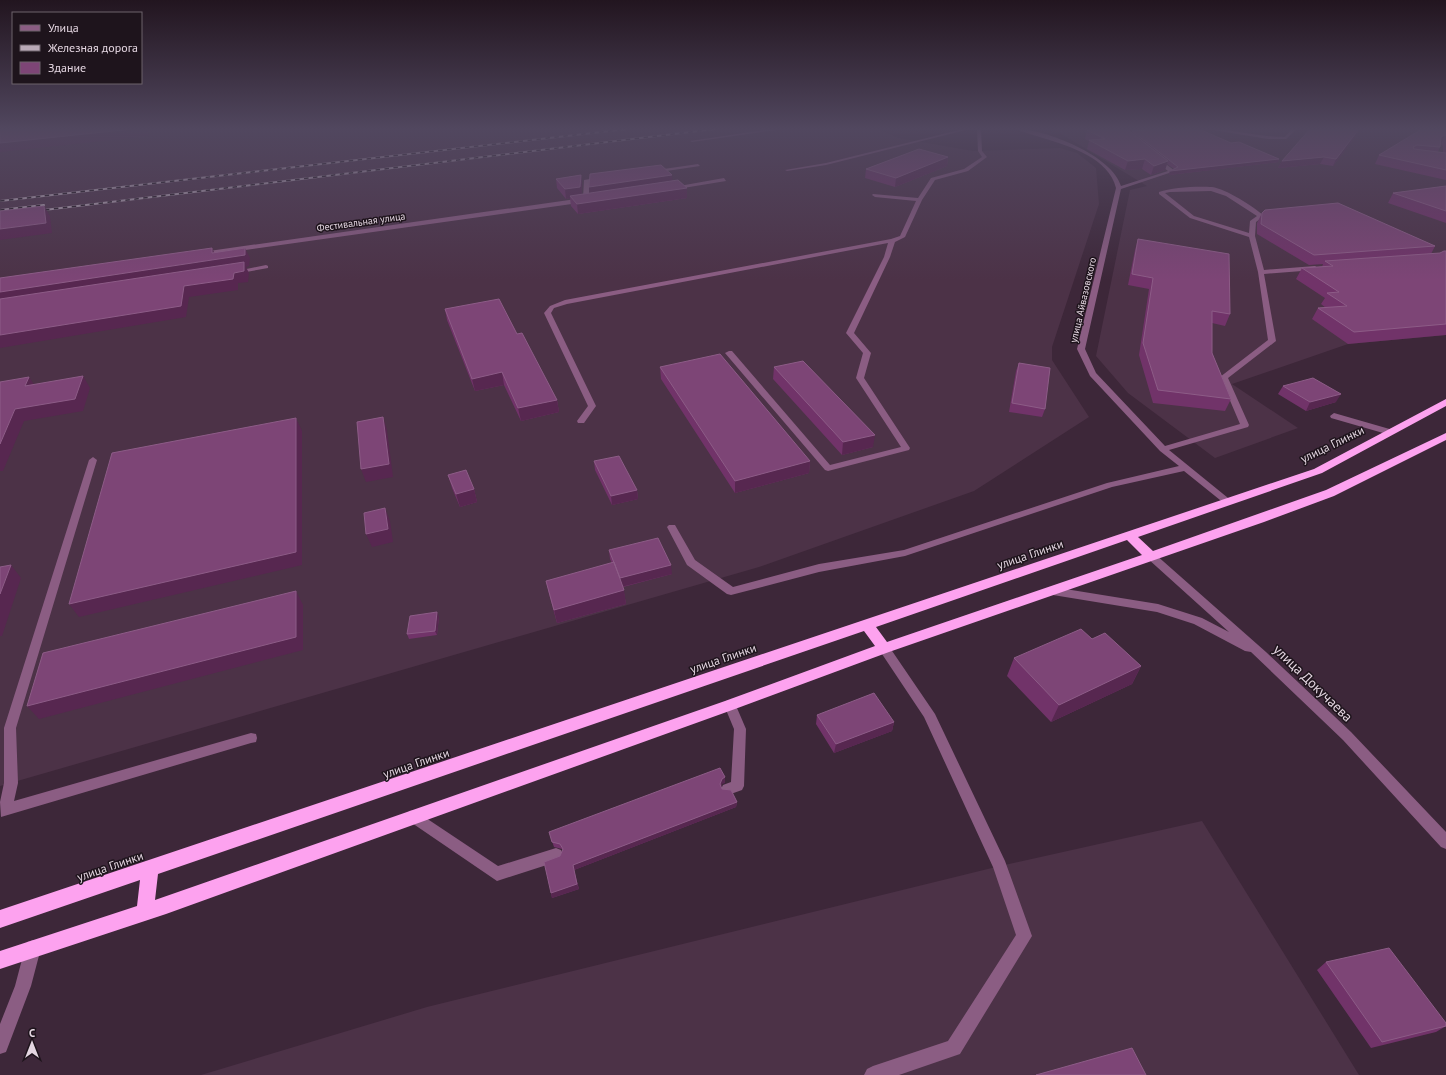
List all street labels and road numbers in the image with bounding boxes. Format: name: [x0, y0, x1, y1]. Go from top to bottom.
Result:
street label: Фестивальная улица: [316, 209, 406, 235]
street label: улица Айвазовского: [1067, 256, 1099, 344]
street label: улица Глинки: [1298, 422, 1366, 466]
street label: улица Глинки: [995, 536, 1065, 572]
street label: улица Глинки: [688, 640, 758, 676]
street label: улица Докучаева: [1269, 641, 1357, 725]
street label: улица Глинки: [381, 745, 451, 781]
street label: улица Глинки: [75, 848, 145, 884]

